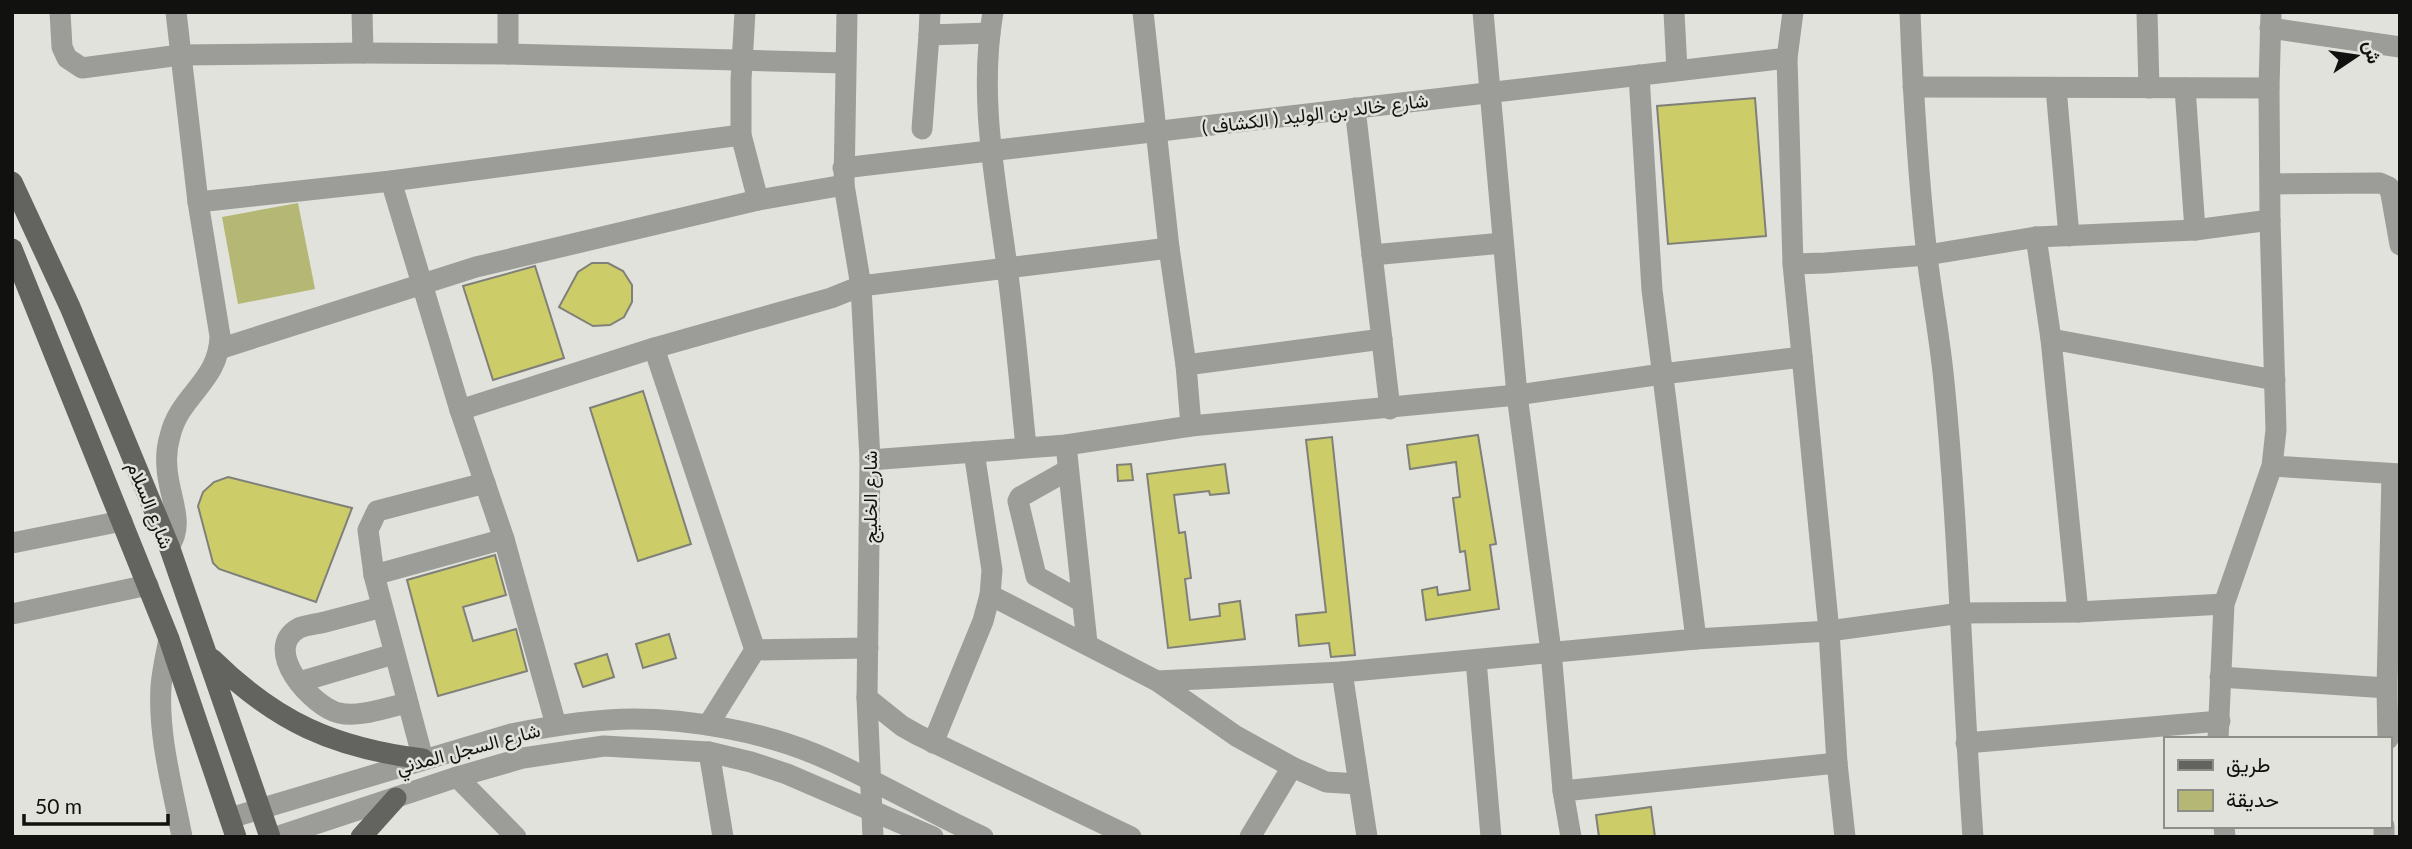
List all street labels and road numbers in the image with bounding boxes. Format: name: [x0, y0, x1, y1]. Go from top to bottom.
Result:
street label: شارع خالد بن الوليد ( الكشاف ): [1200, 88, 1430, 140]
street label: شارع الخليج: [858, 451, 884, 543]
street label: شارع السلام: [121, 458, 179, 553]
street label: شارع السجل المدني: [393, 718, 544, 783]

